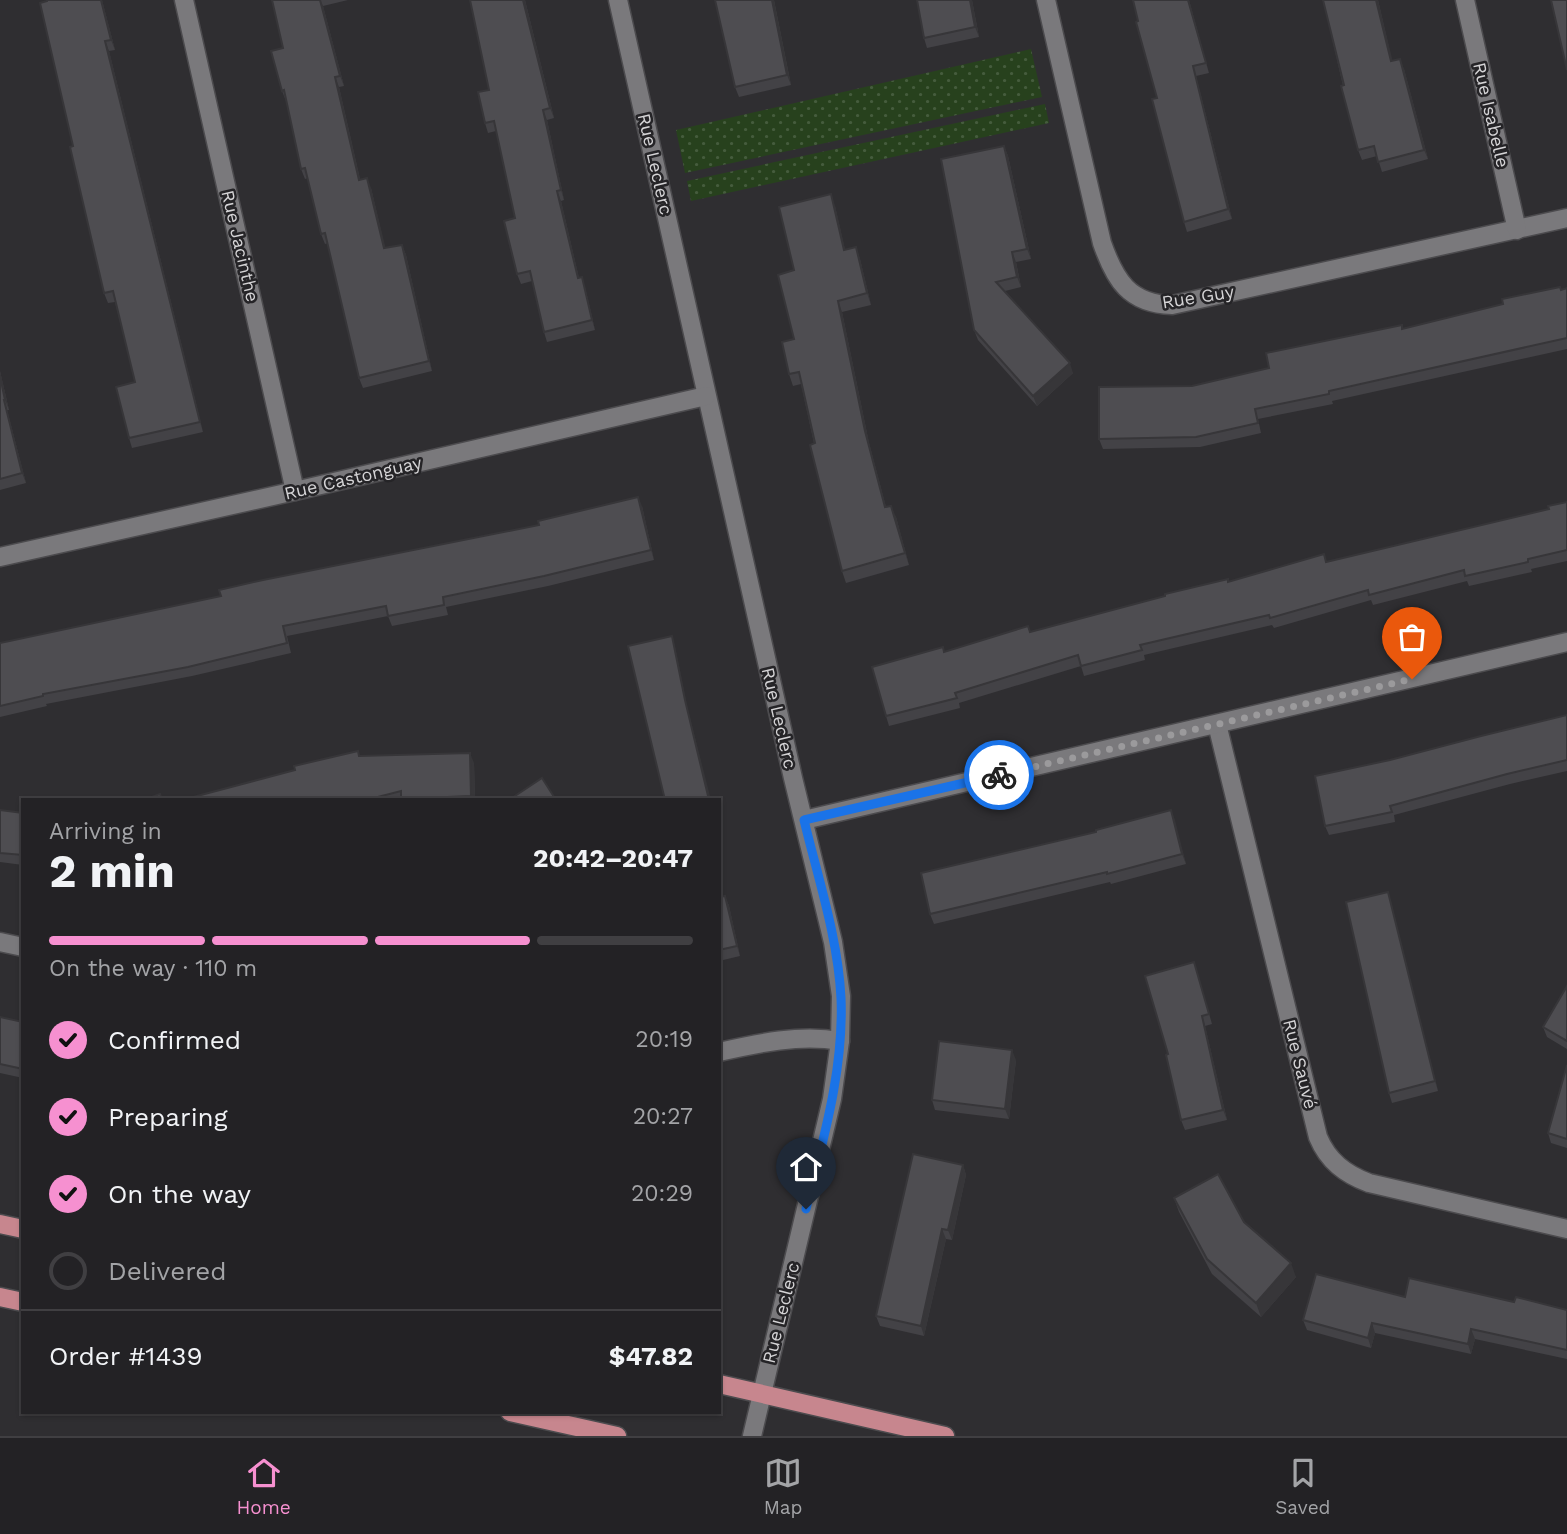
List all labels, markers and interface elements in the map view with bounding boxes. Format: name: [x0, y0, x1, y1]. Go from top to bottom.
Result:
street label: Rue Isabelle: [1469, 60, 1514, 170]
street label: Rue Leclerc: [634, 111, 677, 217]
street label: Rue Jacinthe: [217, 188, 264, 304]
street label: Rue Guy: [1160, 280, 1236, 313]
street label: Rue Castonguay: [282, 451, 424, 504]
pin: [1382, 607, 1442, 679]
icon: bag: [1393, 618, 1431, 656]
street label: Rue Leclerc: [758, 665, 801, 771]
courier: [964, 740, 1034, 810]
icon: bike: [980, 756, 1018, 794]
text: Arriving in: [49, 818, 162, 845]
text: 20:42–20:47: [533, 843, 693, 873]
text: 2 min: [49, 844, 175, 898]
text: On the way · 110 m: [49, 955, 257, 982]
street label: Rue Sauvé: [1279, 1017, 1322, 1111]
icon: check: [49, 1021, 87, 1059]
text: Confirmed: [108, 1025, 241, 1055]
text: 20:19: [635, 1026, 693, 1053]
icon: check: [49, 1098, 87, 1136]
text: Preparing: [108, 1102, 228, 1132]
text: 20:27: [633, 1103, 693, 1130]
pin: [776, 1137, 836, 1209]
icon: home: [787, 1148, 825, 1186]
icon: check: [49, 1175, 87, 1213]
text: On the way: [108, 1179, 251, 1209]
text: 20:29: [631, 1180, 693, 1207]
text: Delivered: [108, 1256, 227, 1286]
street label: Rue Leclerc: [758, 1260, 803, 1366]
text: Order #1439: [49, 1341, 203, 1371]
text: $47.82: [609, 1341, 693, 1371]
tab: Home: [236, 1454, 291, 1519]
tab: Map: [764, 1454, 802, 1519]
tab: Saved: [1275, 1454, 1331, 1519]

